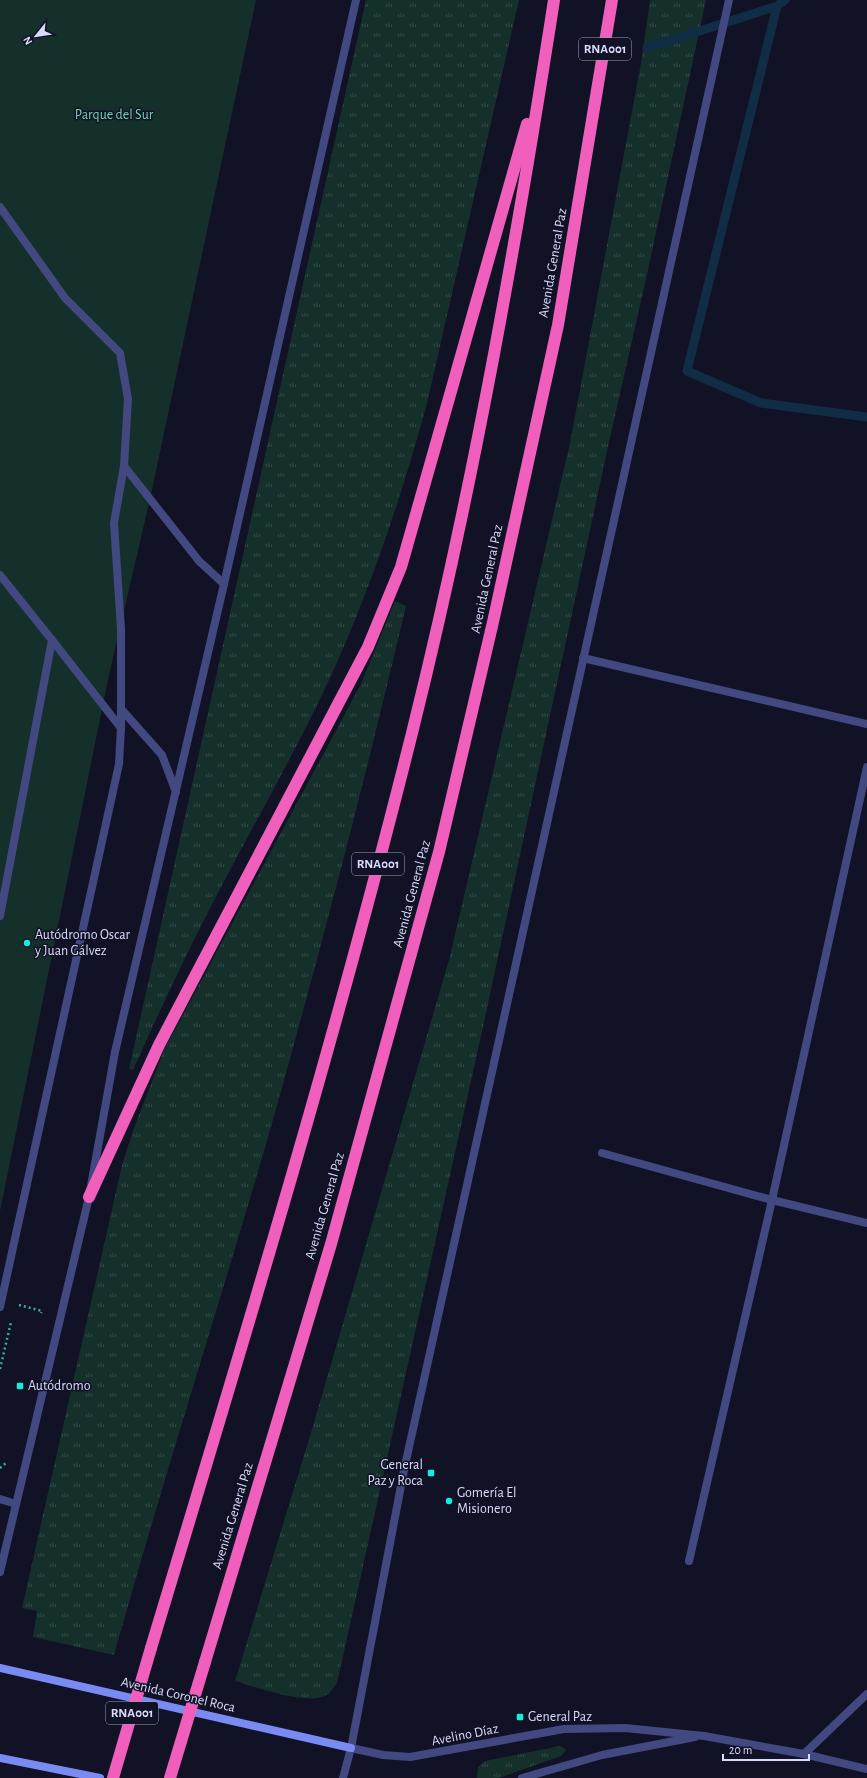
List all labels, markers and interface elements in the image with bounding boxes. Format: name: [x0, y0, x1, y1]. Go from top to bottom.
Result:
north arrow: [16, 16, 56, 56]
text: N: [21, 35, 34, 47]
road number: RNA001: [579, 38, 631, 60]
park label: Parque del Sur: [75, 108, 154, 122]
street label: Avenida General Paz: [536, 207, 570, 319]
street label: Avenida General Paz: [469, 523, 505, 635]
street label: Avenida General Paz: [391, 839, 433, 949]
road number: RNA001: [352, 853, 404, 875]
place label: Autódromo Oscar y Juan Gálvez: [34, 928, 131, 958]
marker: Autódromo Oscar y Juan Gálvez: [22, 938, 32, 948]
street label: Avenida General Paz: [303, 1151, 347, 1261]
place label: Autódromo: [28, 1379, 91, 1393]
marker: Autódromo: [15, 1381, 25, 1391]
place label: General Paz y Roca: [367, 1458, 424, 1488]
street label: Avenida General Paz: [210, 1461, 256, 1571]
marker: General Paz y Roca: [426, 1468, 436, 1478]
place label: Gomería El Misionero: [457, 1486, 516, 1516]
marker: Gomería El Misionero: [444, 1496, 454, 1506]
street label: Avenida Coronel Roca: [119, 1675, 237, 1715]
road number: RNA001: [106, 1702, 158, 1724]
place label: General Paz: [528, 1710, 592, 1724]
marker: General Paz: [515, 1712, 525, 1722]
street label: Avelino Díaz: [430, 1722, 500, 1748]
scale bar: [723, 1736, 809, 1762]
text: 20 m: [729, 1744, 752, 1756]

